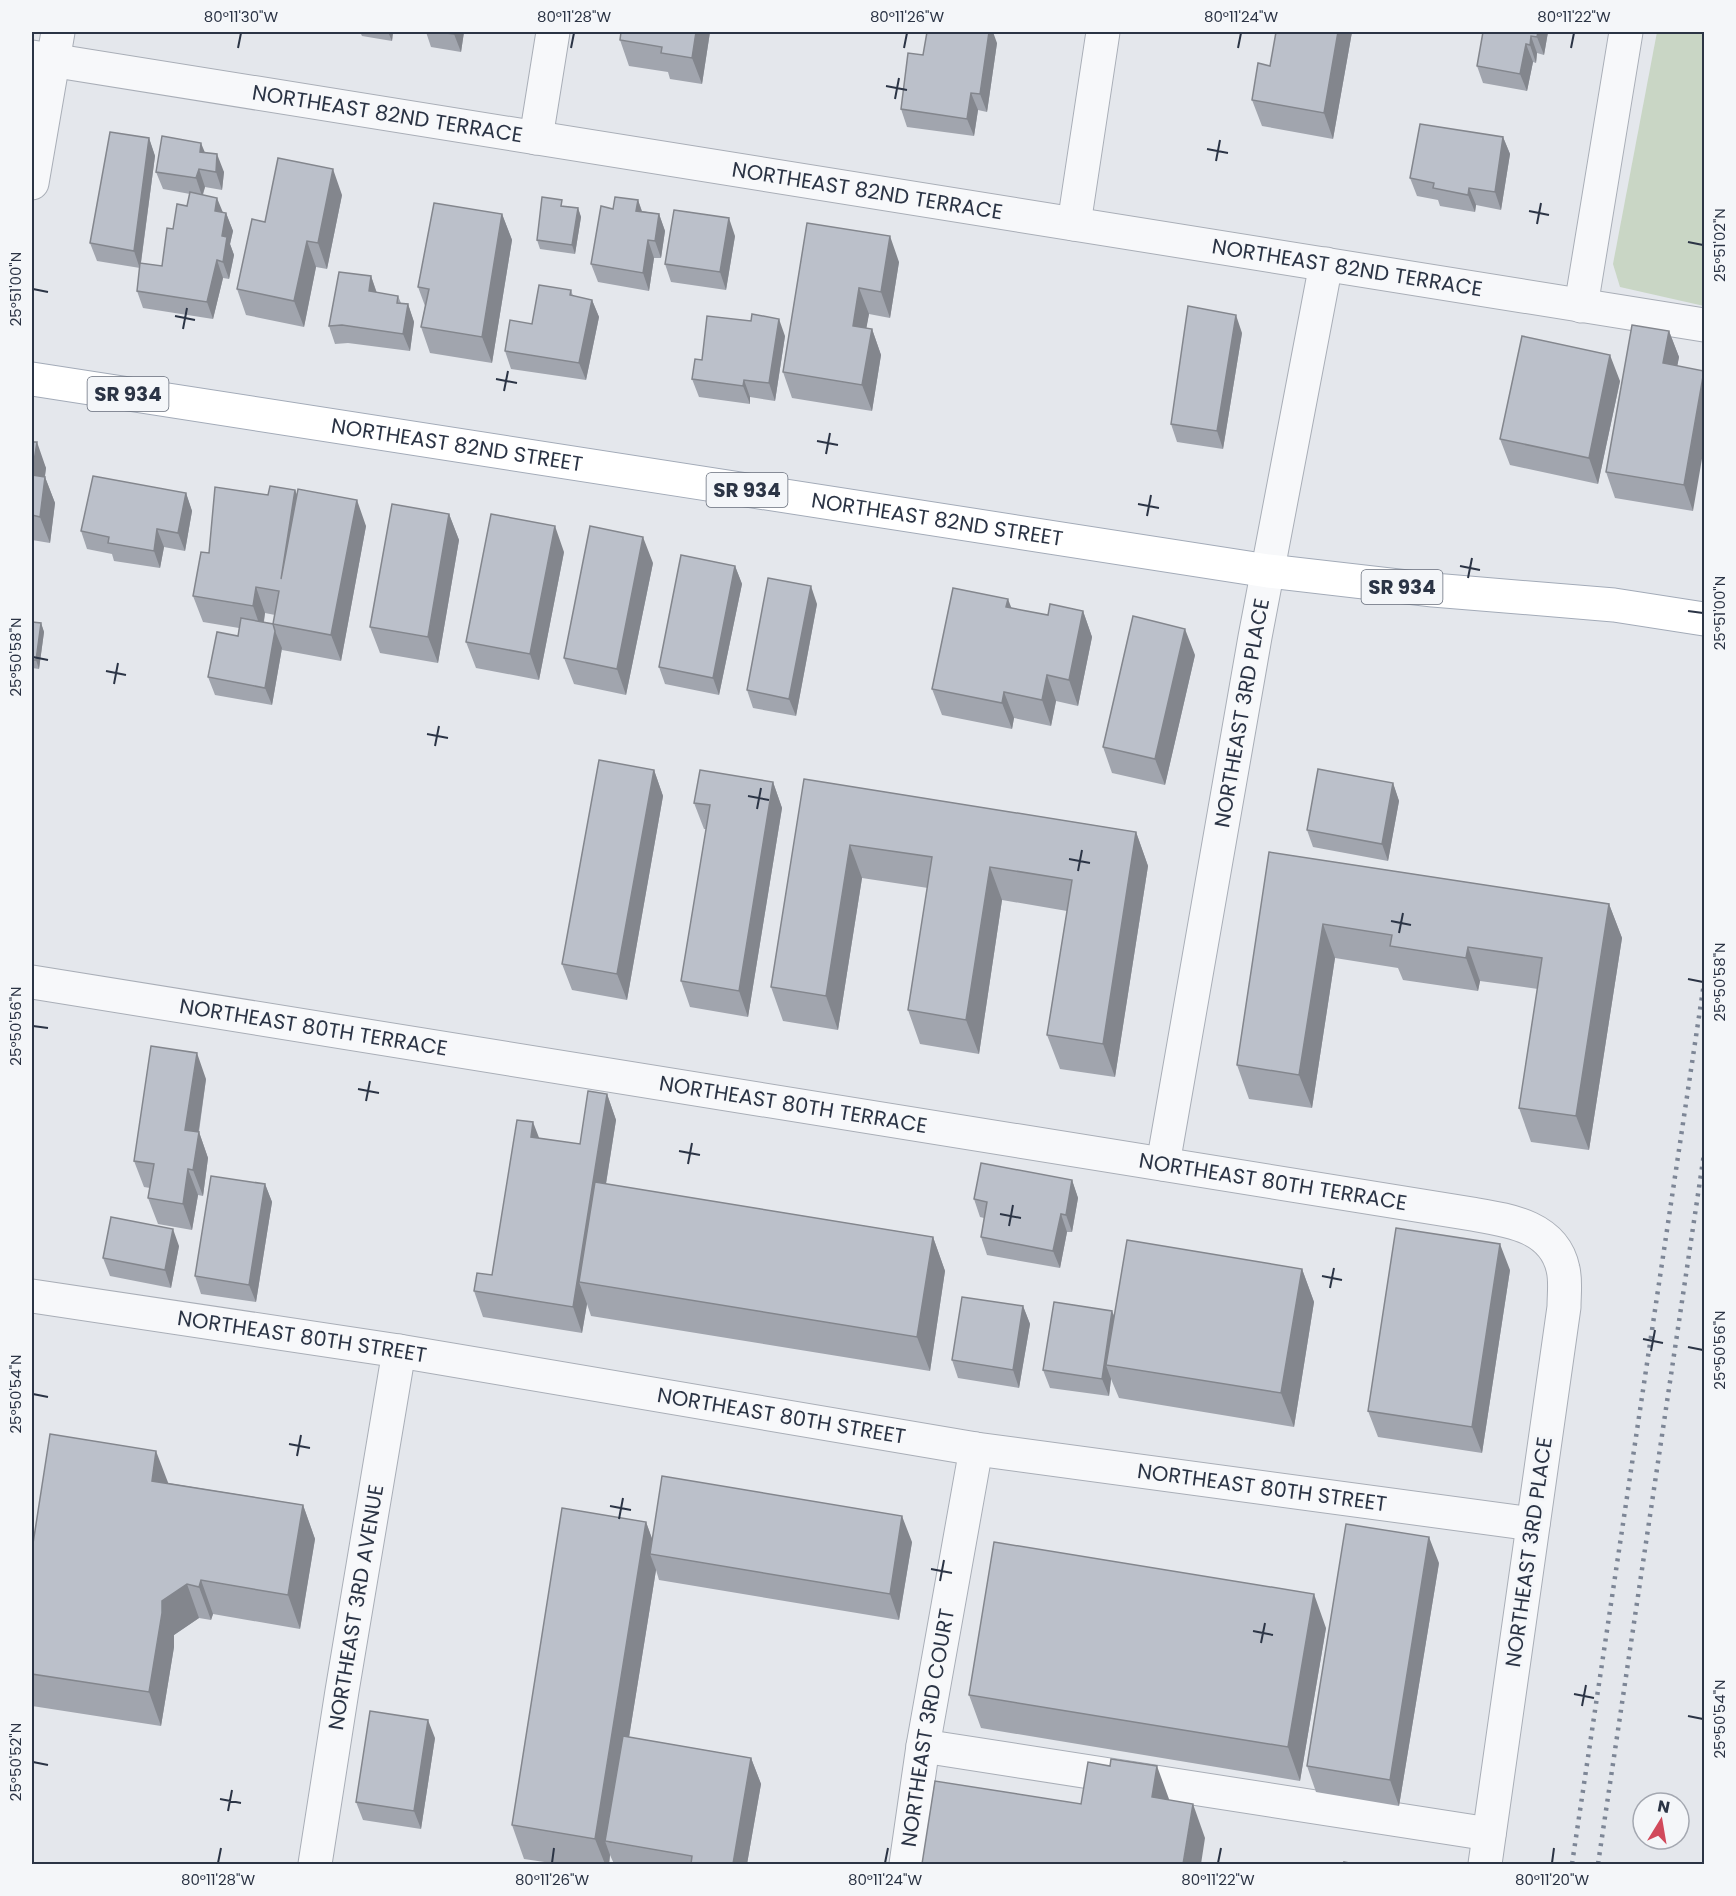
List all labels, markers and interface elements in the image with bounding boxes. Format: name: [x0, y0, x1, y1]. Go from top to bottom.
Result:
text: 80°11'30"W: [204, 6, 279, 27]
text: 80°11'28"W: [537, 6, 611, 27]
text: 80°11'26"W: [870, 6, 944, 27]
text: 80°11'24"W: [1204, 6, 1278, 27]
text: 80°11'22"W: [1537, 6, 1611, 27]
street label: NORTHEAST 82ND TERRACE: [250, 78, 525, 149]
street label: NORTHEAST 82ND TERRACE: [730, 154, 1005, 226]
text: 25°51'02"N: [1709, 208, 1730, 282]
street label: NORTHEAST 82ND TERRACE: [1210, 231, 1485, 303]
text: 25°51'00"N: [5, 252, 26, 326]
road number: SR 934: [88, 377, 168, 411]
street label: NORTHEAST 82ND STREET: [329, 411, 585, 478]
road number: SR 934: [706, 473, 788, 507]
street label: NORTHEAST 82ND STREET: [809, 485, 1065, 553]
road number: SR 934: [1362, 570, 1442, 604]
text: 25°51'00"N: [1709, 576, 1730, 650]
street label: NORTHEAST 3RD PLACE: [1207, 596, 1276, 830]
text: 25°50'58"N: [5, 617, 26, 697]
text: 25°50'58"N: [1709, 942, 1730, 1022]
text: 25°50'56"N: [5, 986, 26, 1066]
street label: NORTHEAST 80TH TERRACE: [177, 991, 450, 1063]
street label: NORTHEAST 80TH TERRACE: [657, 1068, 929, 1140]
street label: NORTHEAST 80TH TERRACE: [1137, 1146, 1409, 1217]
street label: NORTHEAST 80TH STREET: [175, 1303, 429, 1369]
text: 25°50'56"N: [1709, 1310, 1730, 1390]
text: 25°50'54"N: [5, 1354, 26, 1434]
street label: NORTHEAST 80TH STREET: [655, 1380, 908, 1451]
street label: NORTHEAST 3RD PLACE: [1498, 1435, 1559, 1669]
street label: NORTHEAST 80TH STREET: [1135, 1456, 1389, 1518]
street label: NORTHEAST 3RD AVENUE: [321, 1482, 390, 1732]
street label: NORTHEAST 3RD COURT: [894, 1606, 961, 1849]
text: 25°50'54"N: [1709, 1679, 1730, 1759]
text: 25°50'52"N: [5, 1723, 26, 1801]
north arrow: [1631, 1791, 1691, 1851]
text: N: [1656, 1794, 1672, 1819]
text: 80°11'28"W: [181, 1869, 255, 1890]
text: 80°11'26"W: [515, 1869, 589, 1890]
text: 80°11'24"W: [848, 1869, 922, 1890]
text: 80°11'22"W: [1181, 1869, 1255, 1890]
text: 80°11'20"W: [1515, 1869, 1589, 1890]

